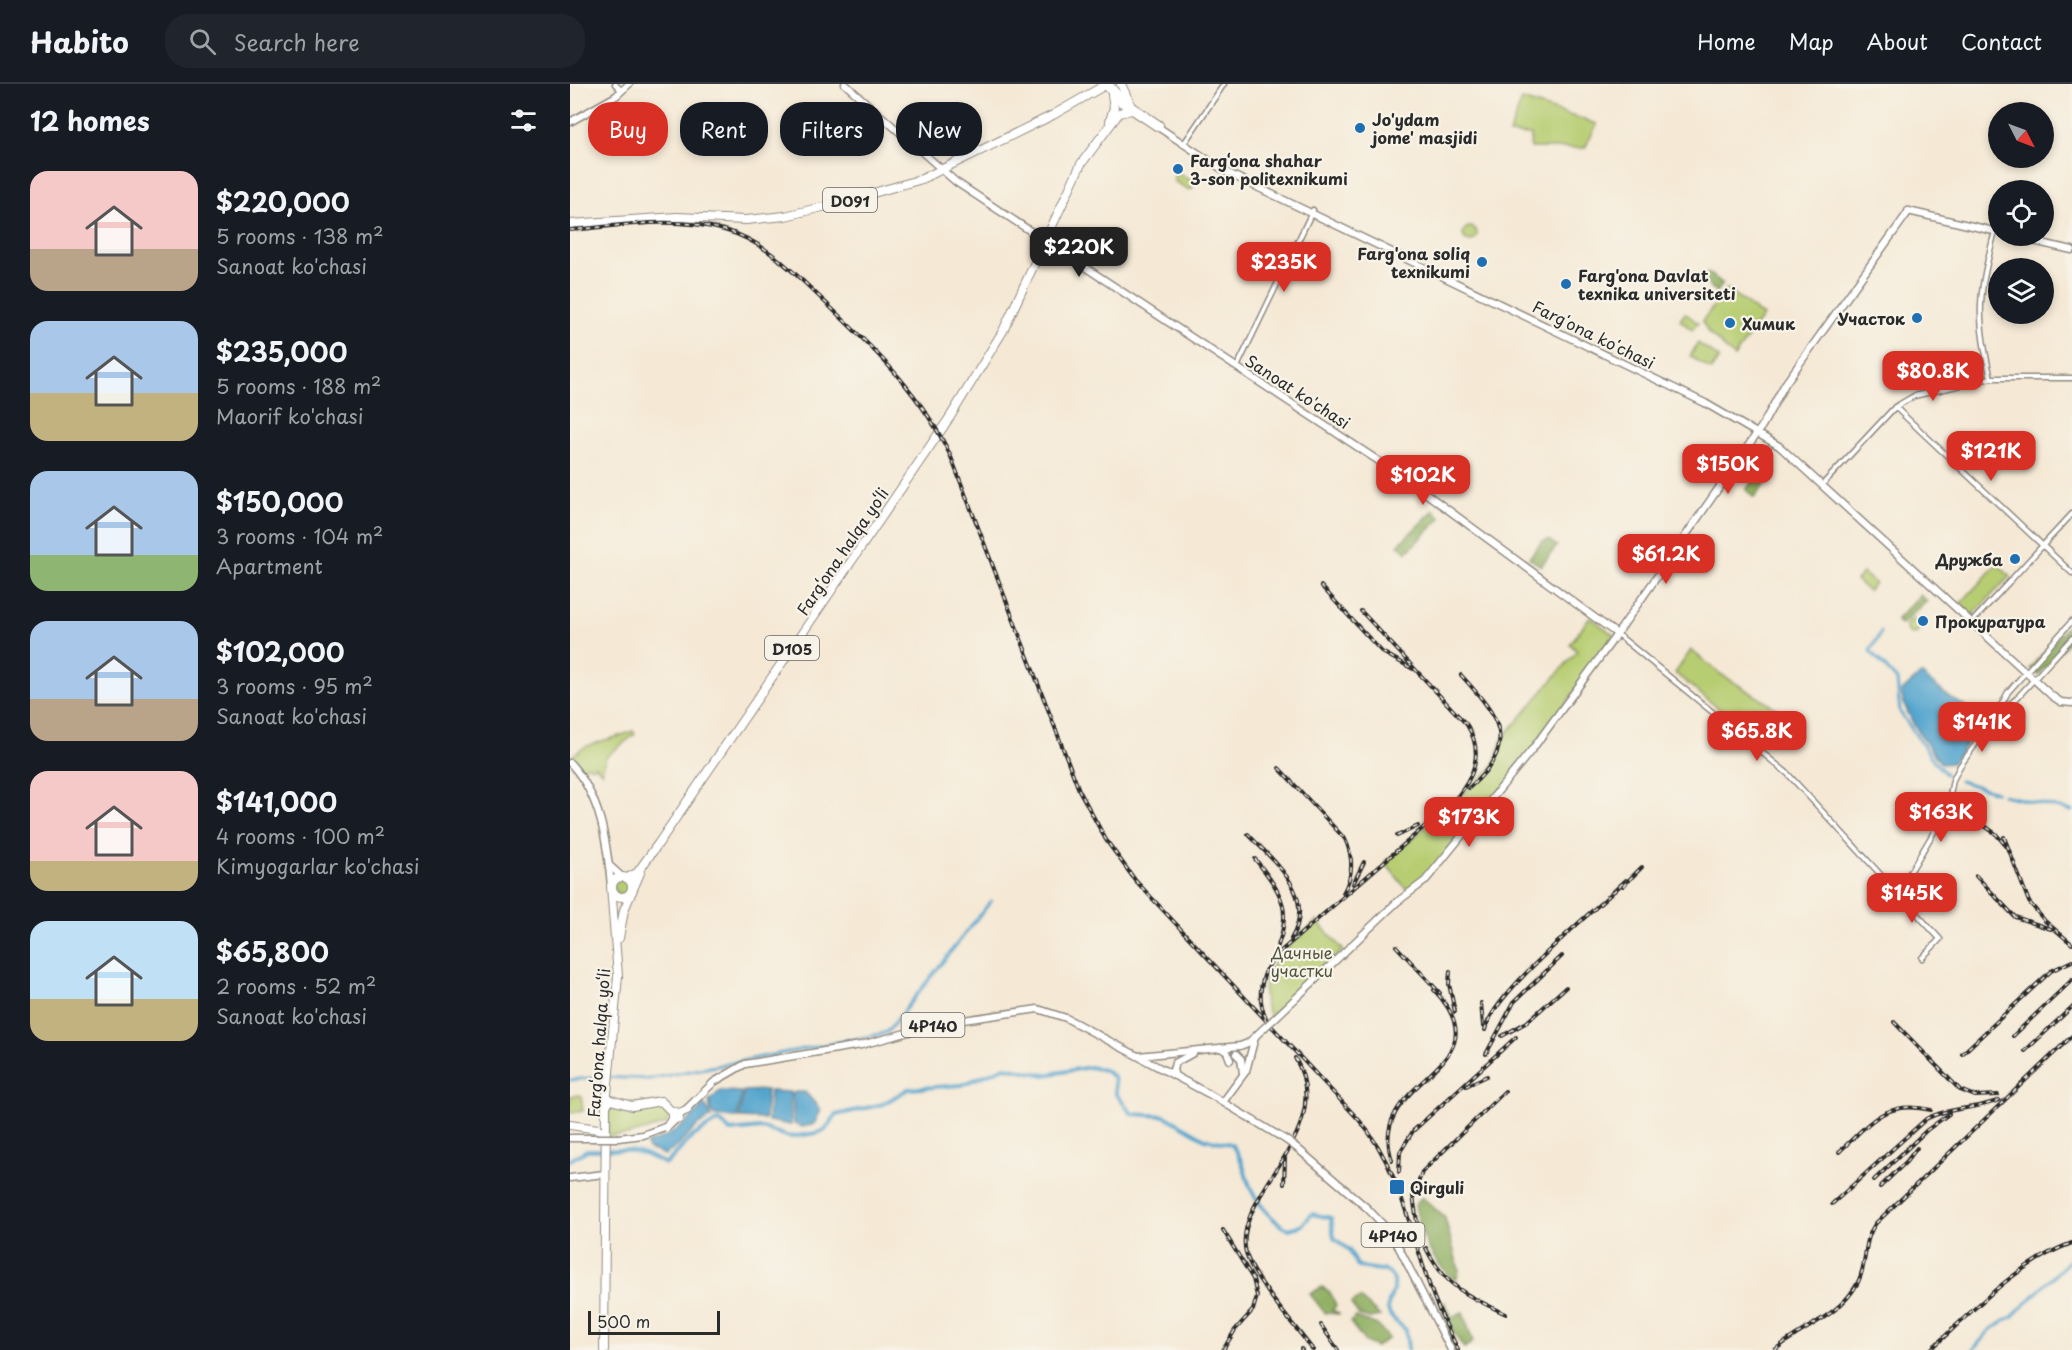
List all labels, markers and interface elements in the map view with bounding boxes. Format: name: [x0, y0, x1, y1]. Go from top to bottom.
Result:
search box: [165, 14, 585, 68]
text: Habito: [30, 20, 129, 63]
icon: search: [186, 25, 219, 58]
text: Search here: [234, 25, 360, 58]
text: Home: [1697, 25, 1756, 57]
text: Map: [1789, 25, 1834, 57]
text: About: [1867, 25, 1928, 57]
text: Contact: [1961, 25, 2042, 57]
text: 12 homes: [30, 101, 150, 140]
chip: Buy: [588, 102, 668, 156]
chip: Rent: [680, 102, 768, 156]
chip: Filters: [780, 102, 884, 156]
chip: New: [896, 102, 982, 156]
north arrow: [1988, 102, 2054, 168]
map controls: [1988, 102, 2054, 324]
icon: filters: [507, 104, 540, 137]
place label: Jo'ydam jome' masjidi: [1370, 107, 1478, 149]
marker: Jo'ydam jome' masjidi: [1353, 121, 1367, 135]
place label: Farg‘ona shahar 3-son politexnikumi: [1190, 148, 1348, 190]
marker: Farg‘ona shahar 3-son politexnikumi: [1171, 162, 1185, 176]
button: locate: [1988, 180, 2054, 246]
text: $220,000: [216, 182, 350, 221]
road number: D091: [823, 188, 877, 212]
icon: home: [78, 195, 150, 267]
text: 5 rooms · 138 m²: [216, 221, 384, 251]
pin: $220K: [1037, 227, 1121, 278]
text: $220K: [1044, 231, 1114, 261]
place label: Farg'ona soliq texnikumi: [1357, 241, 1470, 283]
pin: $235K: [1242, 242, 1326, 293]
text: $235K: [1251, 246, 1317, 276]
text: Sanoat ko'chasi: [216, 251, 367, 281]
marker: Farg'ona soliq texnikumi: [1475, 255, 1489, 269]
button: layers: [1988, 258, 2054, 324]
place label: Farg'ona Davlat texnika universiteti: [1578, 263, 1736, 305]
marker: Farg'ona Davlat texnika universiteti: [1559, 277, 1573, 291]
street label: Fargʻona koʻchasi: [1529, 294, 1659, 374]
place label: Участок: [1837, 306, 1906, 330]
place label: Химик: [1742, 311, 1796, 335]
marker: Участок: [1910, 311, 1924, 325]
marker: Химик: [1723, 316, 1737, 330]
text: $235,000: [216, 332, 347, 371]
icon: home: [78, 345, 150, 417]
street label: Sanoat ko'chasi: [1241, 348, 1355, 434]
pin: $80.8K: [1884, 351, 1982, 402]
text: $80.8K: [1896, 355, 1970, 385]
text: 5 rooms · 188 m²: [216, 371, 381, 401]
text: Maorif ko'chasi: [216, 401, 363, 431]
pin: $121K: [1949, 431, 2033, 482]
text: $121K: [1961, 435, 2021, 465]
pin: $150K: [1686, 444, 1770, 495]
text: $150K: [1696, 448, 1760, 478]
pin: $102K: [1381, 455, 1465, 506]
text: $102K: [1390, 459, 1456, 489]
text: $150,000: [216, 482, 344, 521]
street label: Farg‘ona halqa yo‘li: [790, 482, 894, 620]
icon: home: [78, 495, 150, 567]
text: 3 rooms · 104 m²: [216, 521, 383, 551]
pin: $61.2K: [1617, 534, 1715, 585]
text: $61.2K: [1632, 538, 1700, 568]
place label: Дружба: [1935, 547, 2003, 571]
text: Apartment: [216, 551, 323, 581]
marker: Дружба: [2008, 552, 2022, 566]
place label: Прокуратура: [1935, 609, 2046, 633]
marker: Прокуратура: [1916, 614, 1930, 628]
text: $102,000: [216, 632, 344, 671]
road number: D105: [765, 636, 819, 660]
icon: home: [78, 645, 150, 717]
text: 3 rooms · 95 m²: [216, 671, 373, 701]
text: Sanoat ko'chasi: [216, 701, 367, 731]
pin: $141K: [1940, 702, 2024, 753]
text: $141K: [1952, 706, 2012, 736]
pin: $65.8K: [1708, 711, 1806, 762]
text: $65.8K: [1721, 715, 1793, 745]
text: $141,000: [216, 782, 337, 821]
pin: $163K: [1899, 792, 1983, 843]
icon: home: [78, 795, 150, 867]
text: $163K: [1909, 796, 1973, 826]
pin: $173K: [1427, 797, 1511, 848]
text: $173K: [1438, 801, 1500, 831]
text: 4 rooms · 100 m²: [216, 821, 385, 851]
text: Kimyogarlar ko'chasi: [216, 851, 419, 881]
pin: $145K: [1870, 873, 1954, 924]
text: $145K: [1881, 877, 1943, 907]
text: $65,800: [216, 932, 329, 971]
park label: Дачные участки: [1270, 940, 1333, 982]
icon: home: [78, 945, 150, 1017]
street label: Farg‘ona halqa yo‘li: [581, 968, 615, 1118]
text: 2 rooms · 52 m²: [216, 971, 376, 1001]
text: Sanoat ko'chasi: [216, 1001, 367, 1031]
road number: 4P140: [902, 1013, 964, 1037]
place label: Qirguli: [1410, 1175, 1464, 1199]
marker: Qirguli: [1388, 1178, 1406, 1196]
road number: 4P140: [1362, 1223, 1424, 1247]
scale bar: [588, 1308, 720, 1336]
text: 500 m: [597, 1309, 650, 1333]

